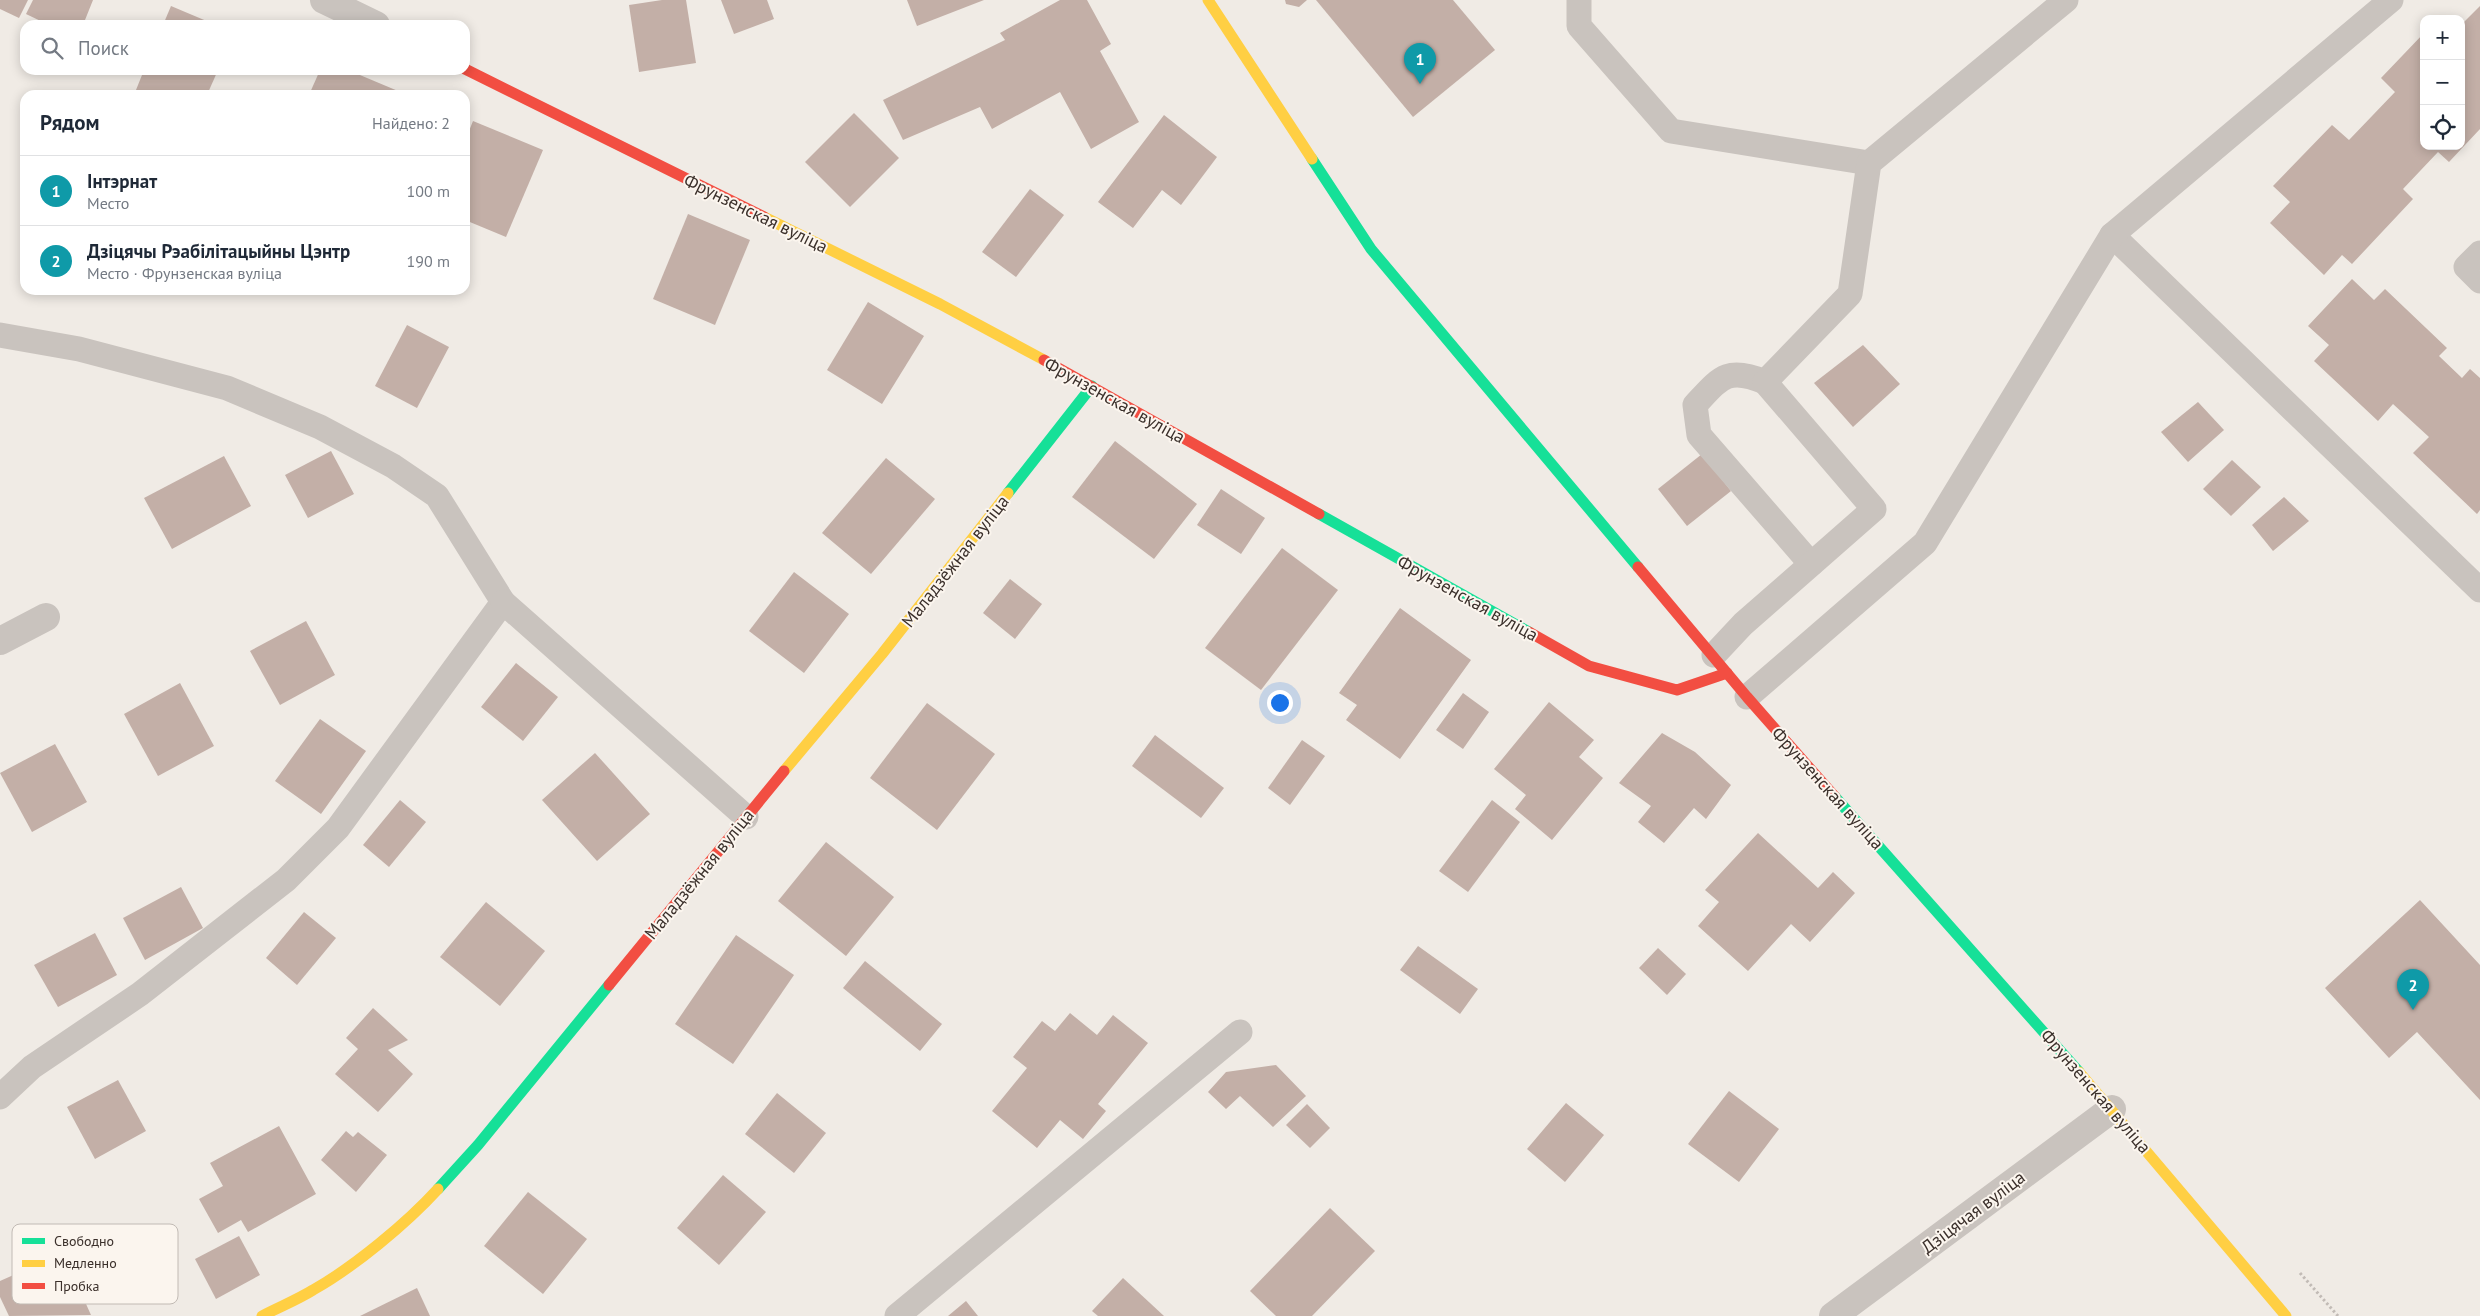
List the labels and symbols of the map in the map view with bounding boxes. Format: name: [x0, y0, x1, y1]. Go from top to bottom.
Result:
pin: 1: [1404, 43, 1436, 84]
street label: Фрунзенская вуліца: [680, 168, 832, 258]
street label: Фрунзенская вуліца: [1041, 352, 1189, 448]
street label: Маладзёжная вуліца: [896, 490, 1014, 632]
street label: Фрунзенская вуліца: [1394, 550, 1542, 646]
your location: [1267, 690, 1293, 716]
street label: Фрунзенская вуліца: [1767, 722, 1889, 854]
street label: Маладзёжная вуліца: [639, 804, 759, 944]
pin: 2: [2397, 969, 2429, 1010]
street label: Фрунзенская вуліца: [2036, 1024, 2156, 1158]
street label: Дзіцячая вуліца: [1917, 1165, 2029, 1259]
legend: [12, 1224, 178, 1304]
text: Свободно: [54, 1232, 114, 1250]
text: Медленно: [54, 1254, 117, 1272]
text: Пробка: [54, 1277, 99, 1295]

